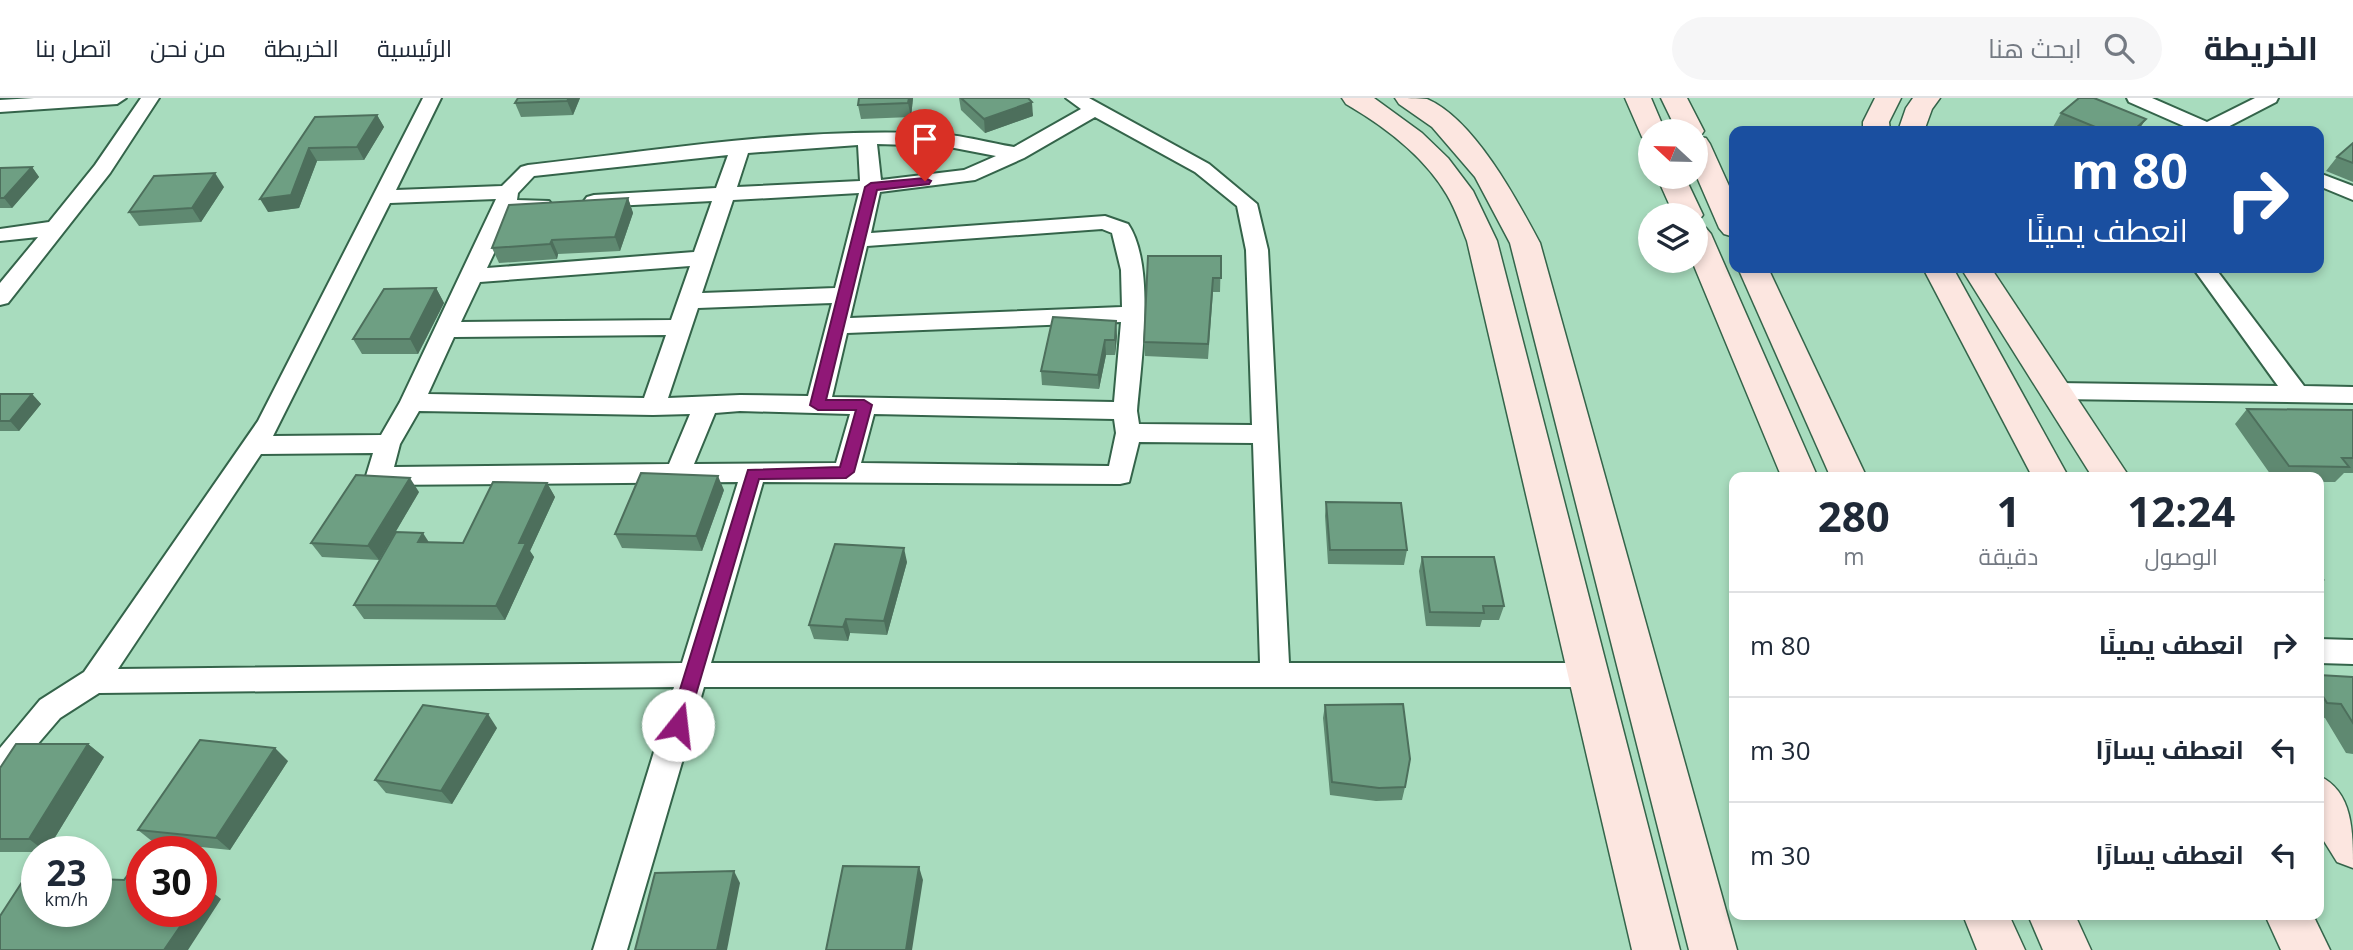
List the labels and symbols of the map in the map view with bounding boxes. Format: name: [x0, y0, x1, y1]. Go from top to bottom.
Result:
pin: [895, 109, 955, 181]
north arrow: [1638, 119, 1708, 189]
position arrow: [641, 688, 715, 762]
speed limit sign: 30: [126, 836, 217, 927]

